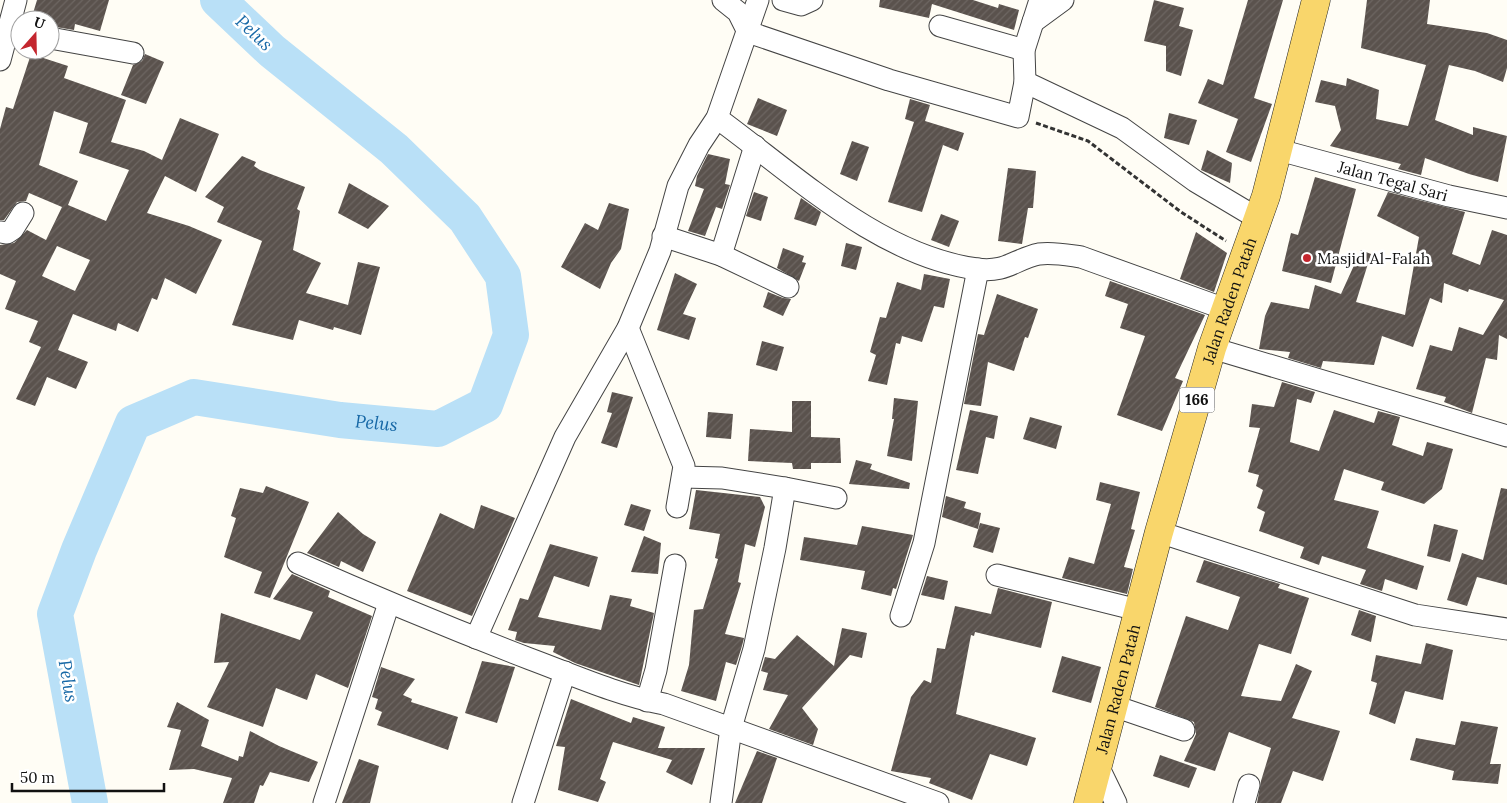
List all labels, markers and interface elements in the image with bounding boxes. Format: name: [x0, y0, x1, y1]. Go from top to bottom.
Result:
north arrow: [10, 10, 60, 60]
water label: Pelus: [231, 10, 278, 56]
text: U: [31, 13, 48, 33]
street label: Jalan Tegal Sari: [1335, 156, 1450, 205]
street label: Jalan Raden Patah: [1198, 234, 1261, 367]
place label: Masjid Al-Falah: [1317, 248, 1431, 268]
marker: Masjid Al-Falah: [1301, 252, 1313, 264]
road number: 166: [1180, 388, 1214, 412]
water label: Pelus: [354, 409, 398, 436]
street label: Jalan Raden Patah: [1091, 622, 1145, 757]
water label: Pelus: [53, 658, 84, 704]
scale bar: [12, 760, 165, 792]
text: 50 m: [20, 768, 55, 787]

